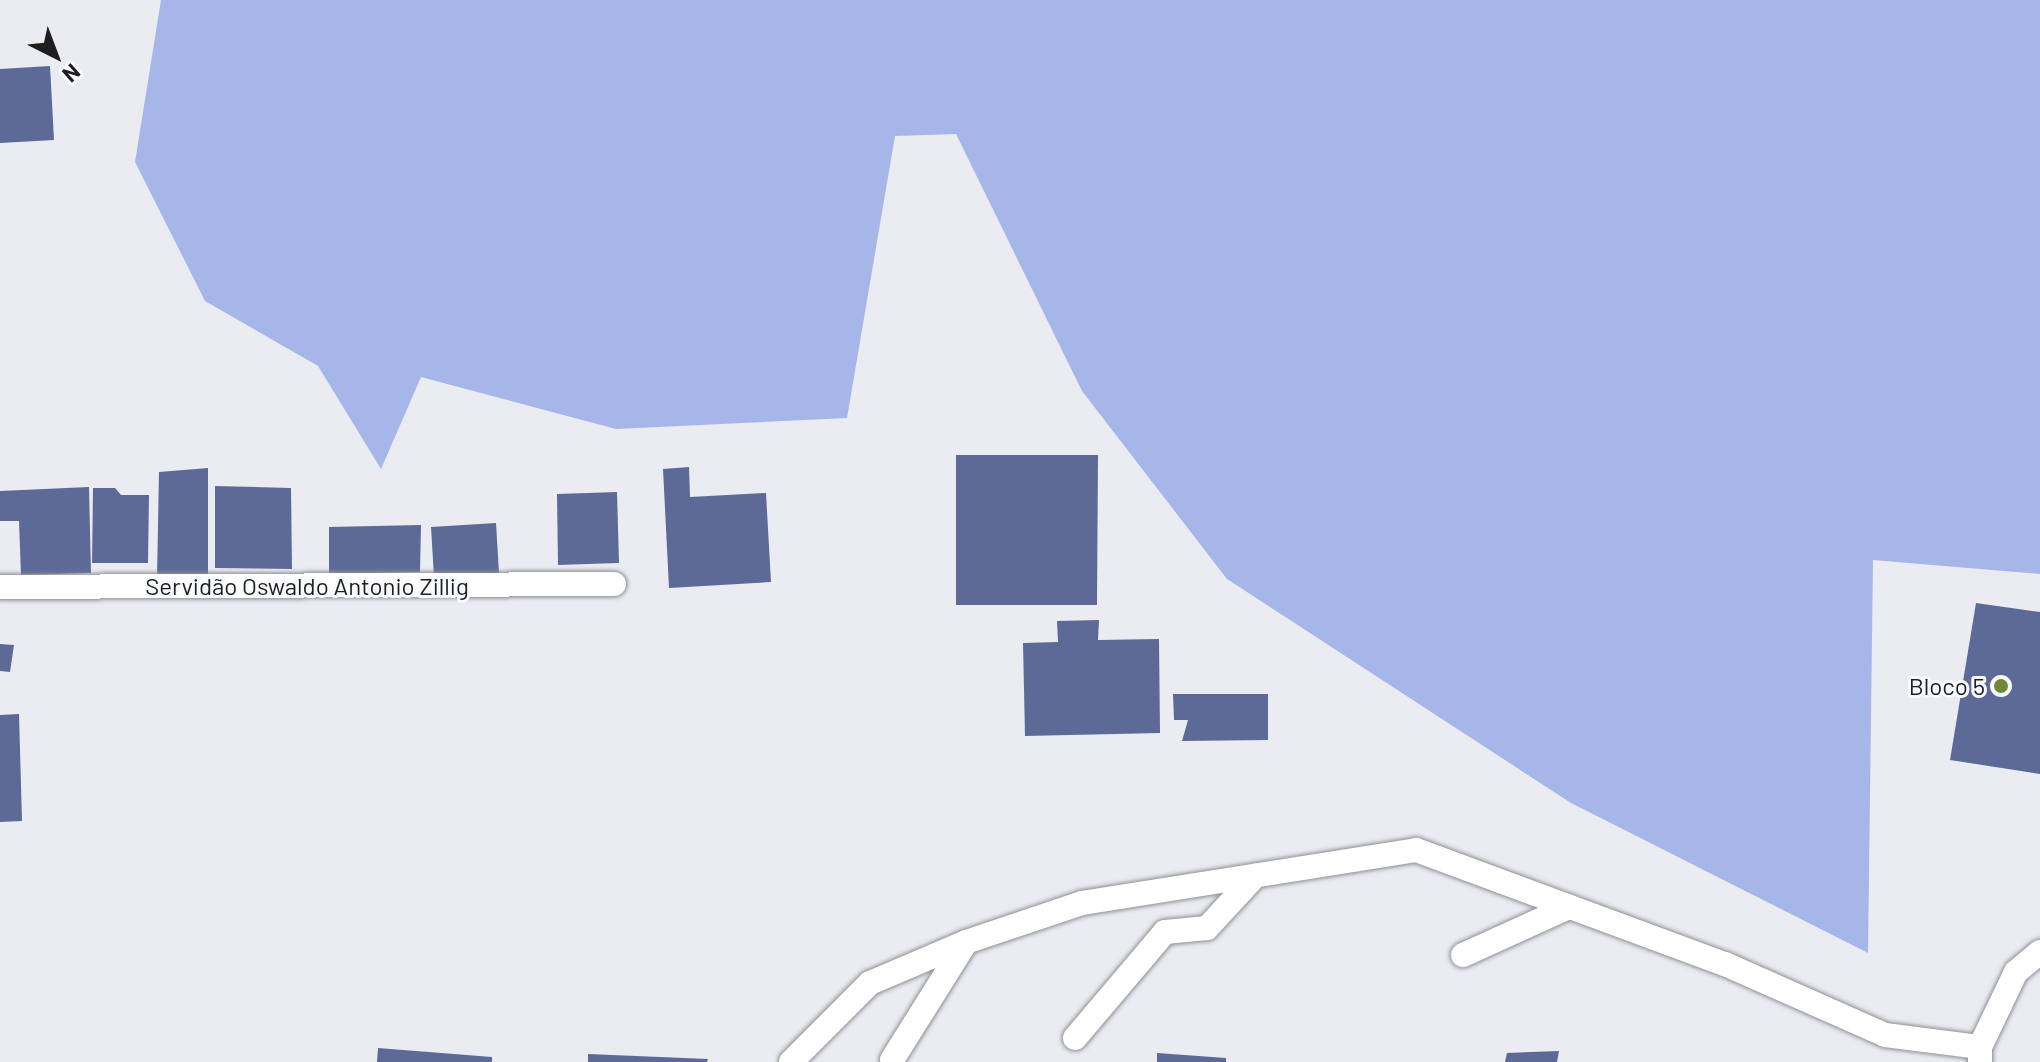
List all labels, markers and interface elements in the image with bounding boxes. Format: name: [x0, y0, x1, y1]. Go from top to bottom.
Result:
north arrow: [16, 16, 96, 96]
text: N: [58, 59, 86, 88]
street label: Servidão Oswaldo Antonio Zillig: [145, 572, 469, 600]
place label: Bloco 5: [1909, 672, 1985, 700]
marker: Bloco 5: [1992, 677, 2010, 695]

